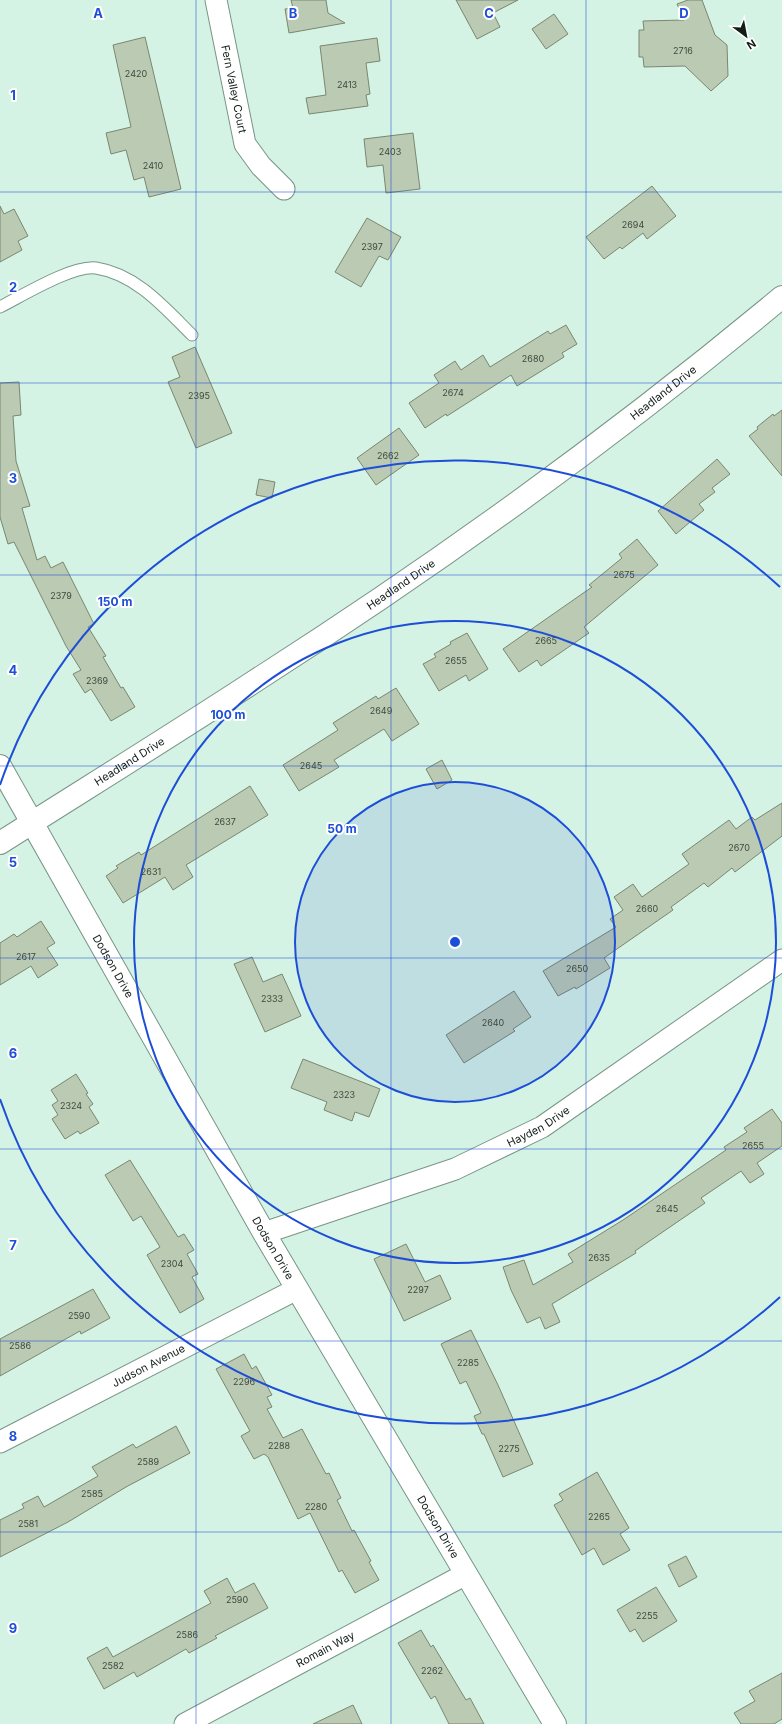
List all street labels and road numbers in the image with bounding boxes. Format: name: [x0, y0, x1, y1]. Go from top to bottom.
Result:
street label: Fern Valley Court: [218, 44, 250, 135]
street label: Headland Drive: [627, 362, 699, 423]
street label: Headland Drive: [364, 556, 438, 613]
street label: Headland Drive: [92, 734, 167, 789]
street label: Dodson Drive: [90, 932, 137, 1000]
street label: Hayden Drive: [505, 1103, 572, 1150]
street label: Dodson Drive: [249, 1214, 297, 1282]
street label: Judson Avenue: [110, 1341, 187, 1390]
street label: Dodson Drive: [414, 1493, 462, 1561]
street label: Romain Way: [294, 1628, 357, 1670]

